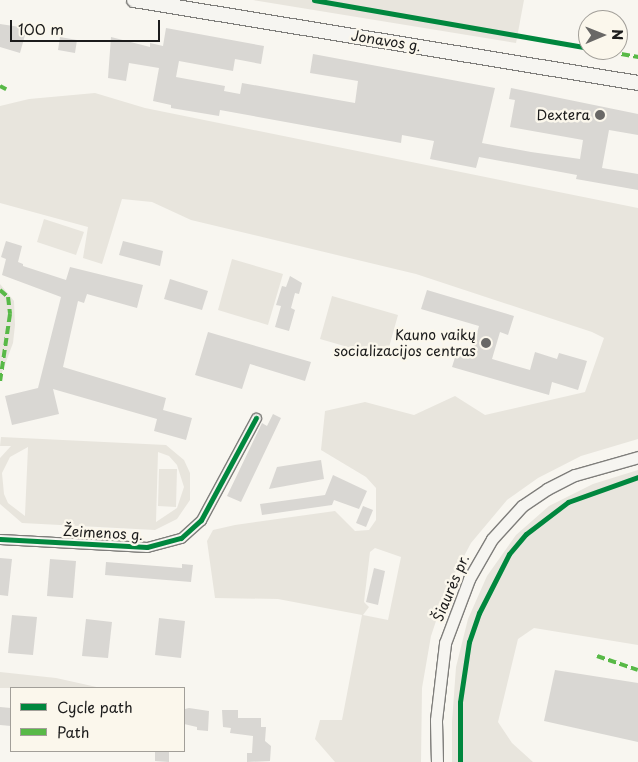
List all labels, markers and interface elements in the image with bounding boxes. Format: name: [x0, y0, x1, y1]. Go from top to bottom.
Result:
scale bar: [12, 10, 162, 42]
north arrow: [578, 10, 628, 60]
text: 100 m: [18, 17, 64, 40]
street label: Jonavos g.: [350, 27, 422, 55]
text: N: [607, 29, 628, 40]
place label: Dextera: [536, 107, 590, 123]
marker: Dextera: [594, 109, 606, 121]
place label: Kauno vaikų socializacijos centras: [333, 327, 476, 360]
marker: Kauno vaikų socializacijos centras: [480, 337, 492, 349]
street label: Žeimenos g.: [63, 523, 143, 543]
street label: Šiaurės pr.: [429, 552, 473, 624]
legend: [10, 687, 185, 752]
text: Cycle path: [57, 695, 133, 718]
text: Path: [57, 720, 89, 743]

